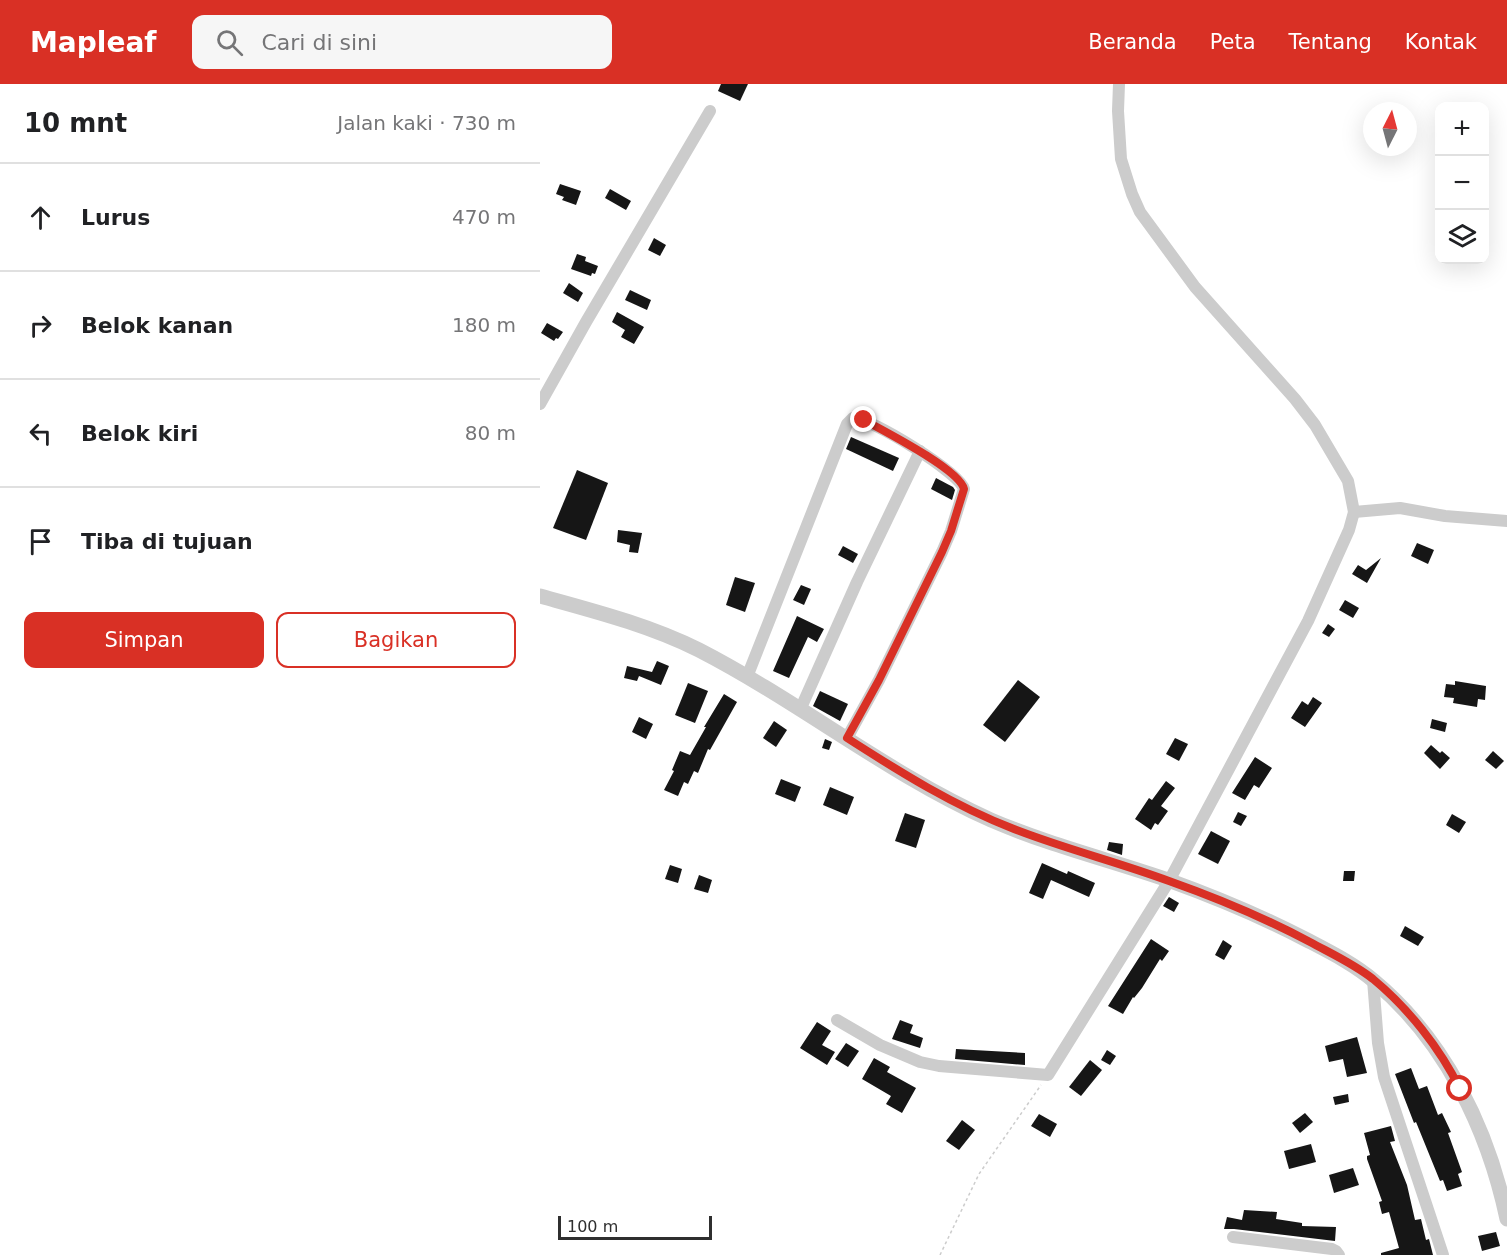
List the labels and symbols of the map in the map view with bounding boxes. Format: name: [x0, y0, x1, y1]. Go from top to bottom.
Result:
north arrow: [1363, 102, 1417, 156]
route end: [850, 406, 876, 432]
route start: [1446, 1075, 1472, 1101]
scale bar: [558, 1213, 712, 1240]

